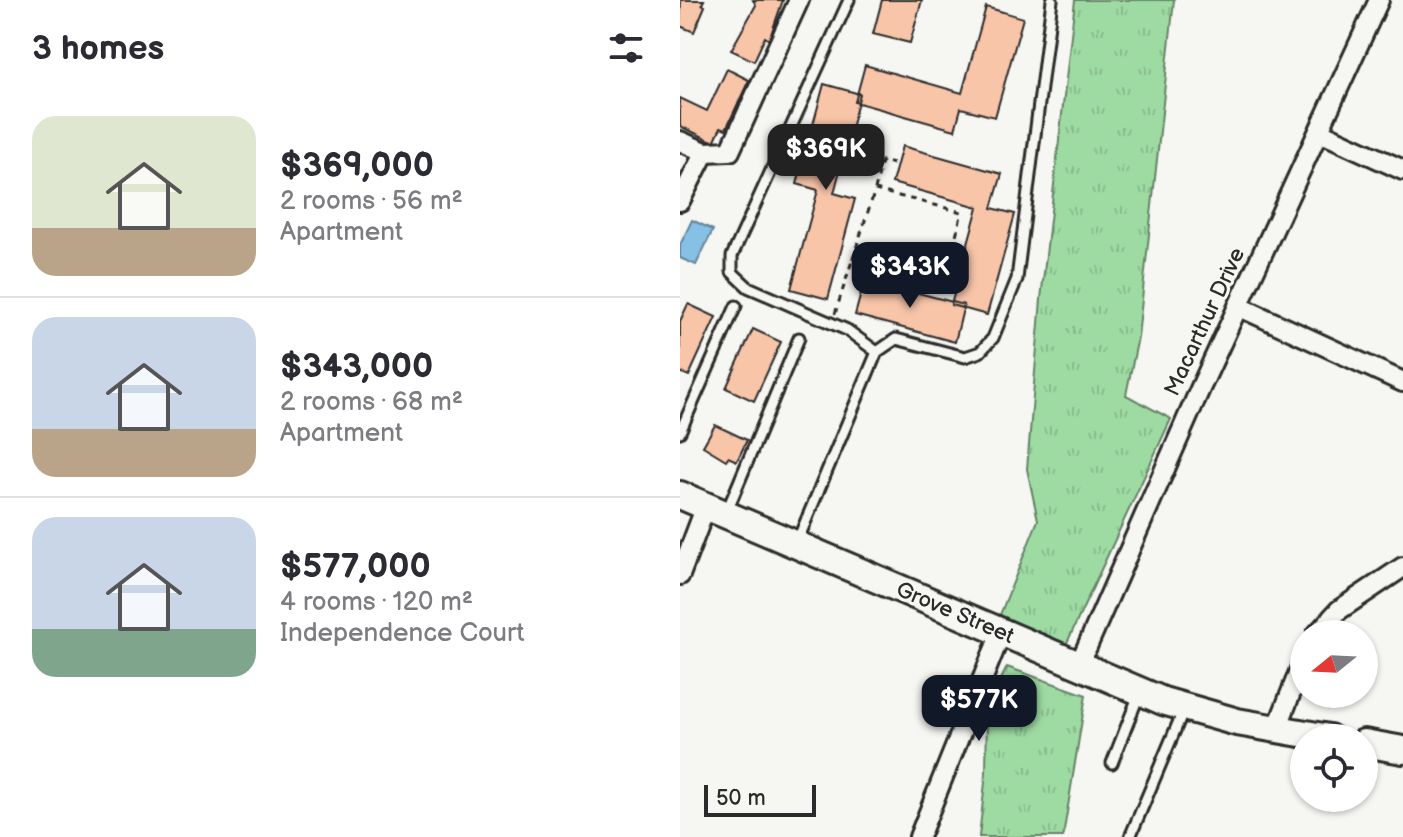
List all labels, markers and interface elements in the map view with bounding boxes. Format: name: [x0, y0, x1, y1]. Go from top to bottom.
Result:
icon: filters: [604, 26, 648, 70]
text: 3 homes: [32, 28, 164, 69]
pin: $369K: [770, 124, 882, 192]
text: $369K: [786, 134, 867, 165]
text: $369,000: [280, 145, 434, 186]
icon: home: [96, 148, 192, 244]
text: 2 rooms · 56 m²: [280, 186, 463, 217]
text: Apartment: [280, 217, 403, 248]
pin: $343K: [854, 242, 966, 310]
street label: Macarthur Drive: [1159, 244, 1251, 400]
text: $343K: [870, 252, 950, 283]
text: $343,000: [280, 346, 433, 387]
icon: home: [96, 349, 192, 445]
text: 2 rooms · 68 m²: [280, 387, 463, 418]
text: Apartment: [280, 418, 403, 449]
text: $577,000: [280, 546, 431, 587]
icon: home: [96, 549, 192, 645]
street label: Grove Street: [892, 576, 1018, 650]
text: 4 rooms · 120 m²: [280, 587, 473, 618]
text: Independence Court: [280, 618, 525, 649]
north arrow: [1290, 620, 1378, 708]
map controls: [1290, 620, 1378, 812]
pin: $577K: [923, 675, 1035, 743]
text: $577K: [940, 685, 1018, 716]
button: locate: [1290, 724, 1378, 812]
scale bar: [704, 781, 816, 817]
text: 50 m: [716, 785, 766, 812]

